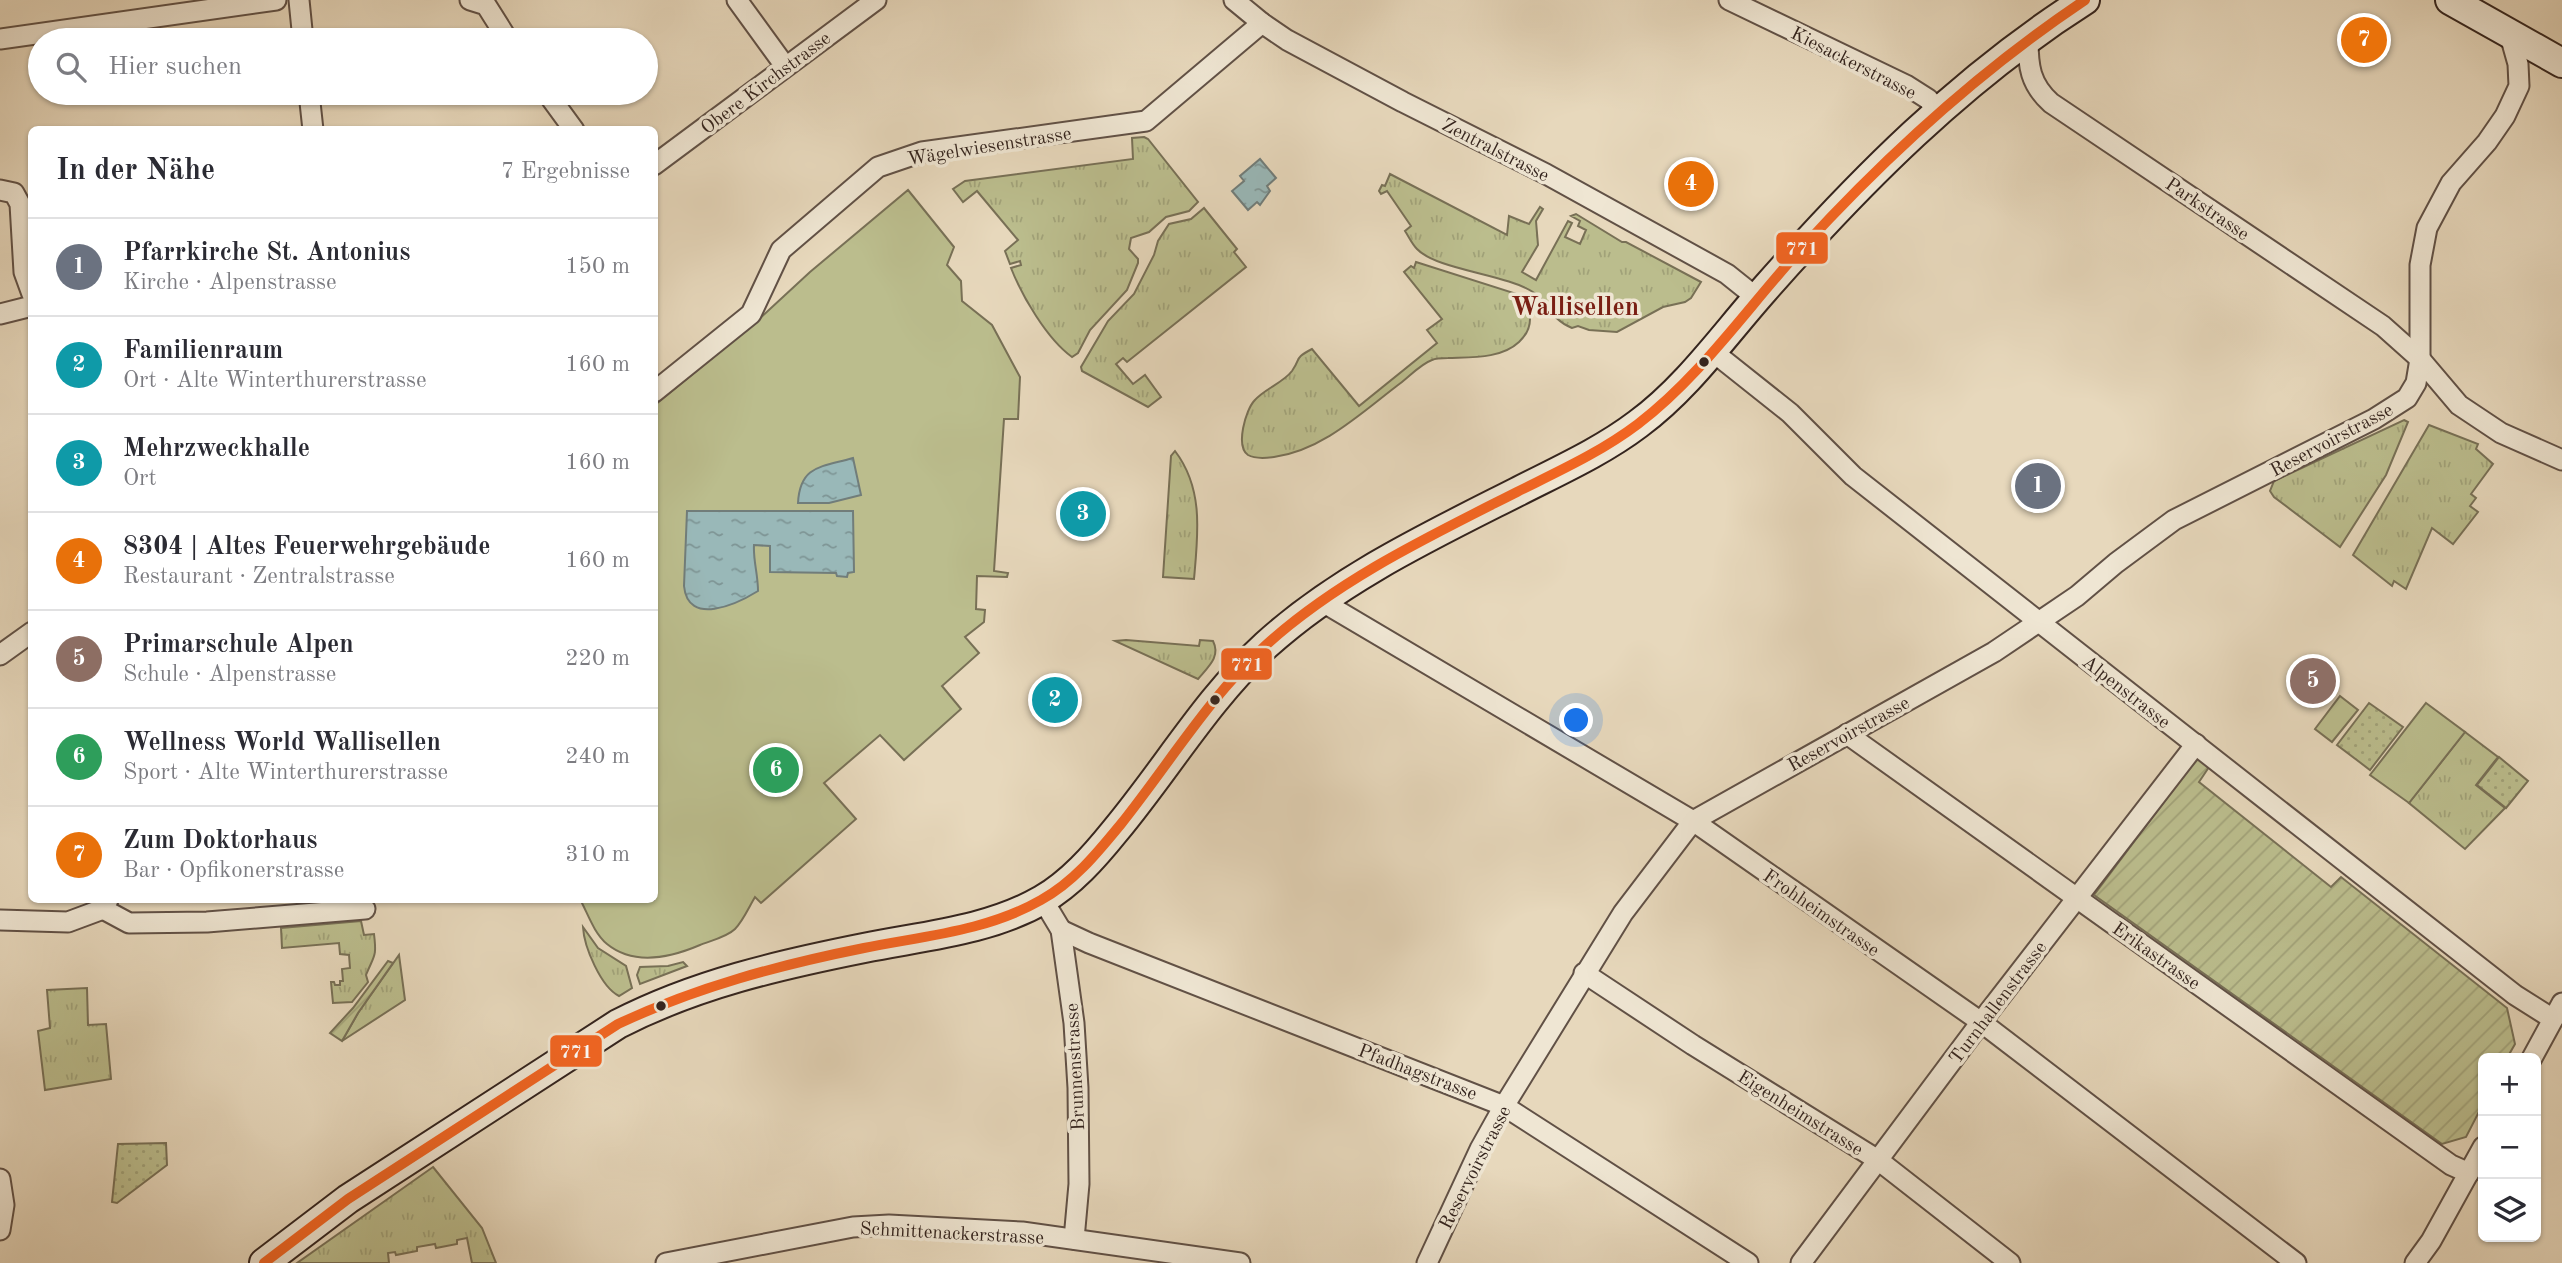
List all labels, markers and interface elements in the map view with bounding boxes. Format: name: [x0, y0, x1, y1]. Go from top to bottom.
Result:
pin: 7: [2341, 14, 2387, 66]
street label: Kiesackerstrasse: [1787, 24, 1919, 104]
search box: [28, 28, 658, 105]
street label: Obere Kirchstrasse: [698, 29, 835, 139]
icon: search: [52, 48, 90, 86]
text: Hier suchen: [108, 54, 242, 80]
street label: Zentralstrasse: [1438, 116, 1552, 186]
street label: Wägelwiesenstrasse: [906, 125, 1073, 170]
text: In der Nähe: [56, 156, 215, 186]
pin: 4: [1668, 158, 1714, 210]
text: 7 Ergebnisse: [501, 160, 630, 183]
street label: Parkstrasse: [2161, 175, 2252, 245]
line badge: 771: [1775, 231, 1829, 265]
text: Pfarrkirche St. Antonius: [123, 240, 410, 266]
text: 771: [1785, 241, 1819, 260]
text: 1: [72, 255, 86, 278]
text: 150 m: [565, 255, 630, 278]
text: Kirche · Alpenstrasse: [123, 271, 337, 294]
district label: Wallisellen: [1511, 295, 1639, 321]
text: Familienraum: [123, 338, 283, 364]
text: 2: [72, 353, 86, 376]
text: 160 m: [565, 353, 630, 376]
unlabelled marker: [1697, 355, 1711, 369]
text: Ort · Alte Winterthurerstrasse: [123, 369, 427, 392]
street label: Reservoirstrasse: [2268, 401, 2397, 482]
text: Mehrzweckhalle: [123, 436, 310, 462]
text: 3: [72, 451, 86, 474]
text: 160 m: [565, 451, 630, 474]
pin: 1: [2015, 460, 2061, 512]
text: Ort: [123, 467, 157, 490]
pin: 3: [1060, 488, 1106, 540]
text: 8304 | Altes Feuerwehrgebäude: [123, 534, 491, 560]
text: 4: [72, 549, 86, 572]
text: 160 m: [565, 549, 630, 572]
text: Restaurant · Zentralstrasse: [123, 565, 395, 588]
text: Primarschule Alpen: [123, 632, 354, 658]
text: 5: [72, 647, 86, 670]
text: 220 m: [565, 647, 630, 670]
line badge: 771: [1220, 647, 1273, 681]
street label: Alpenstrasse: [2078, 653, 2173, 733]
pin: 5: [2290, 655, 2336, 707]
text: 771: [1230, 657, 1264, 676]
text: Schule · Alpenstrasse: [123, 663, 336, 686]
pin: 2: [1032, 674, 1078, 726]
unlabelled marker: [1208, 693, 1222, 707]
street label: Reservoirstrasse: [1785, 694, 1913, 776]
your location: [1559, 703, 1593, 737]
text: Wellness World Wallisellen: [123, 730, 441, 756]
pin: 6: [753, 744, 799, 796]
text: 6: [72, 745, 86, 768]
text: 240 m: [565, 745, 630, 768]
text: Sport · Alte Winterthurerstrasse: [123, 761, 448, 784]
text: Zum Doktorhaus: [123, 828, 318, 854]
text: 7: [72, 843, 86, 866]
text: 310 m: [565, 843, 630, 866]
text: Bar · Opfikonerstrasse: [123, 859, 344, 882]
street label: Frohheimstrasse: [1759, 867, 1882, 961]
street label: Erikastrasse: [2108, 920, 2203, 994]
street label: Turnhallenstrasse: [1947, 939, 2051, 1068]
unlabelled marker: [654, 999, 668, 1013]
street label: Brunnenstrasse: [1064, 1003, 1089, 1131]
line badge: 771: [549, 1034, 603, 1068]
street label: Pfadhagstrasse: [1355, 1042, 1479, 1105]
text: 771: [559, 1044, 593, 1063]
map controls: [2478, 1053, 2541, 1242]
button: +: [2478, 1053, 2541, 1116]
street label: Eigenheimstrasse: [1734, 1068, 1866, 1160]
street label: Reservoirstrasse: [1437, 1103, 1516, 1233]
button: −: [2478, 1116, 2541, 1179]
button: layers: [2478, 1179, 2541, 1242]
street label: Schmittenackerstrasse: [859, 1220, 1044, 1249]

